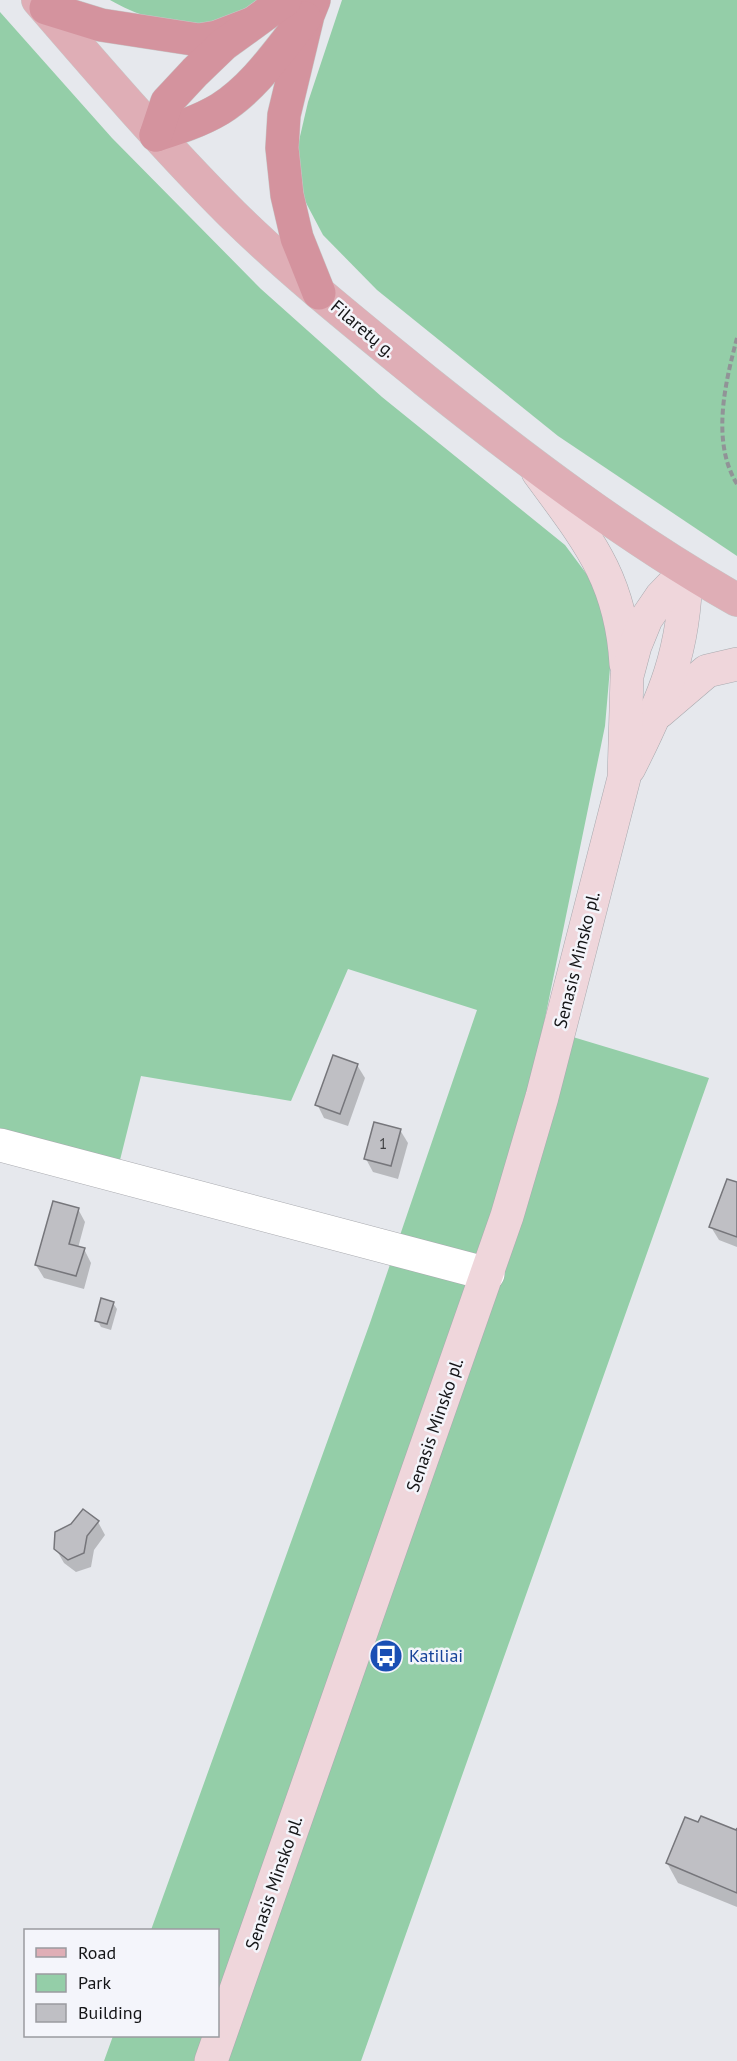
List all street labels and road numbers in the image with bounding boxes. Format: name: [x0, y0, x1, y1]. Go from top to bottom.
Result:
street label: Filaretų g.: [326, 295, 400, 362]
street label: Senasis Minsko pl.: [548, 889, 605, 1031]
street label: Senasis Minsko pl.: [401, 1355, 468, 1495]
street label: Senasis Minsko pl.: [240, 1813, 307, 1953]

